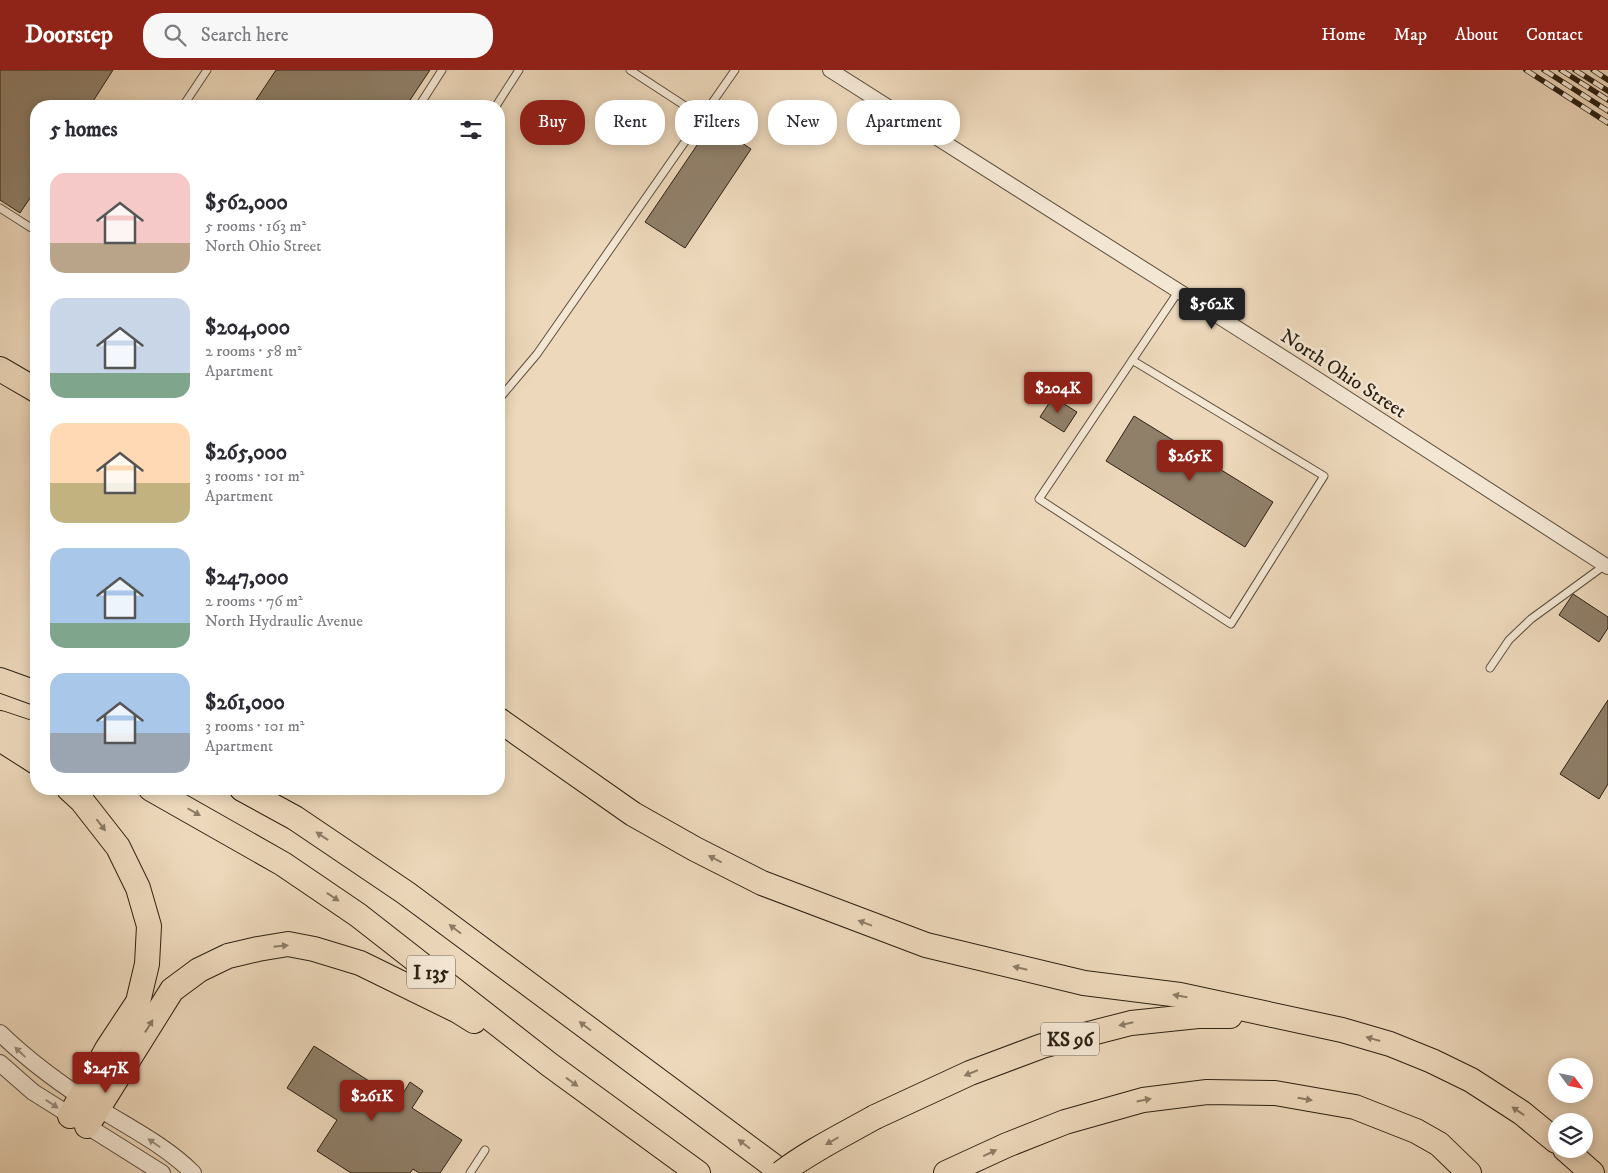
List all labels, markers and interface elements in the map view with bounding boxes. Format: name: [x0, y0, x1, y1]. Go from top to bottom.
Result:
search box: [143, 13, 493, 58]
text: Doorstep: [25, 20, 113, 50]
icon: search: [161, 21, 189, 49]
text: Search here: [201, 24, 289, 47]
text: Home: [1321, 24, 1366, 46]
text: Map: [1394, 24, 1427, 46]
text: About: [1455, 24, 1498, 46]
text: Contact: [1526, 24, 1583, 46]
chip: Buy: [520, 100, 585, 145]
chip: Rent: [595, 100, 665, 145]
chip: Filters: [675, 100, 758, 145]
chip: New: [768, 100, 837, 145]
chip: Apartment: [847, 100, 960, 145]
icon: filters: [457, 116, 485, 144]
text: 5 homes: [50, 117, 118, 143]
text: $562,000: [205, 190, 288, 216]
icon: home: [90, 193, 150, 253]
text: 5 rooms · 163 m²: [205, 216, 306, 236]
text: North Ohio Street: [205, 236, 321, 256]
pin: $562K: [1177, 288, 1247, 330]
text: $562K: [1190, 294, 1234, 314]
text: $204,000: [205, 315, 290, 341]
icon: home: [90, 318, 150, 378]
street label: North Ohio Street: [1275, 324, 1411, 424]
text: 2 rooms · 58 m²: [205, 341, 302, 361]
text: Apartment: [205, 361, 273, 381]
pin: $204K: [1023, 372, 1093, 414]
text: $204K: [1035, 378, 1081, 398]
text: $265,000: [205, 440, 287, 466]
pin: $265K: [1155, 440, 1225, 482]
icon: home: [90, 443, 150, 503]
text: $265K: [1168, 446, 1212, 466]
text: 3 rooms · 101 m²: [205, 466, 304, 486]
text: Apartment: [205, 486, 273, 506]
text: $247,000: [205, 565, 289, 591]
icon: home: [90, 568, 150, 628]
text: 2 rooms · 76 m²: [205, 591, 303, 611]
text: North Hydraulic Avenue: [205, 611, 363, 631]
text: $261,000: [205, 690, 285, 716]
icon: home: [90, 693, 150, 753]
text: 3 rooms · 101 m²: [205, 716, 304, 736]
text: Apartment: [205, 736, 273, 756]
one-way arrow: [188, 808, 201, 817]
one-way arrow: [96, 818, 106, 832]
one-way arrow: [315, 831, 329, 841]
one-way arrow: [708, 855, 722, 863]
one-way arrow: [326, 892, 339, 902]
one-way arrow: [857, 919, 872, 926]
one-way arrow: [449, 924, 462, 935]
one-way arrow: [274, 942, 290, 950]
road number: I 135: [407, 956, 455, 989]
one-way arrow: [1013, 964, 1028, 972]
one-way arrow: [1172, 991, 1188, 999]
one-way arrow: [145, 1019, 154, 1032]
one-way arrow: [1119, 1020, 1134, 1028]
one-way arrow: [578, 1021, 592, 1031]
road number: KS 96: [1041, 1022, 1099, 1056]
one-way arrow: [1365, 1034, 1380, 1042]
one-way arrow: [14, 1046, 26, 1058]
pin: $247K: [71, 1052, 141, 1094]
text: $247K: [84, 1058, 128, 1078]
north arrow: [1548, 1058, 1592, 1102]
map controls: [1548, 1058, 1593, 1158]
one-way arrow: [964, 1069, 978, 1077]
one-way arrow: [565, 1077, 579, 1087]
pin: $261K: [337, 1080, 407, 1122]
text: $261K: [351, 1086, 393, 1106]
one-way arrow: [1297, 1095, 1313, 1103]
one-way arrow: [1136, 1096, 1152, 1104]
one-way arrow: [45, 1099, 58, 1109]
one-way arrow: [1511, 1106, 1525, 1116]
button: layers: [1548, 1113, 1593, 1158]
one-way arrow: [825, 1136, 839, 1145]
one-way arrow: [147, 1138, 161, 1148]
one-way arrow: [737, 1139, 751, 1149]
one-way arrow: [983, 1148, 997, 1156]

